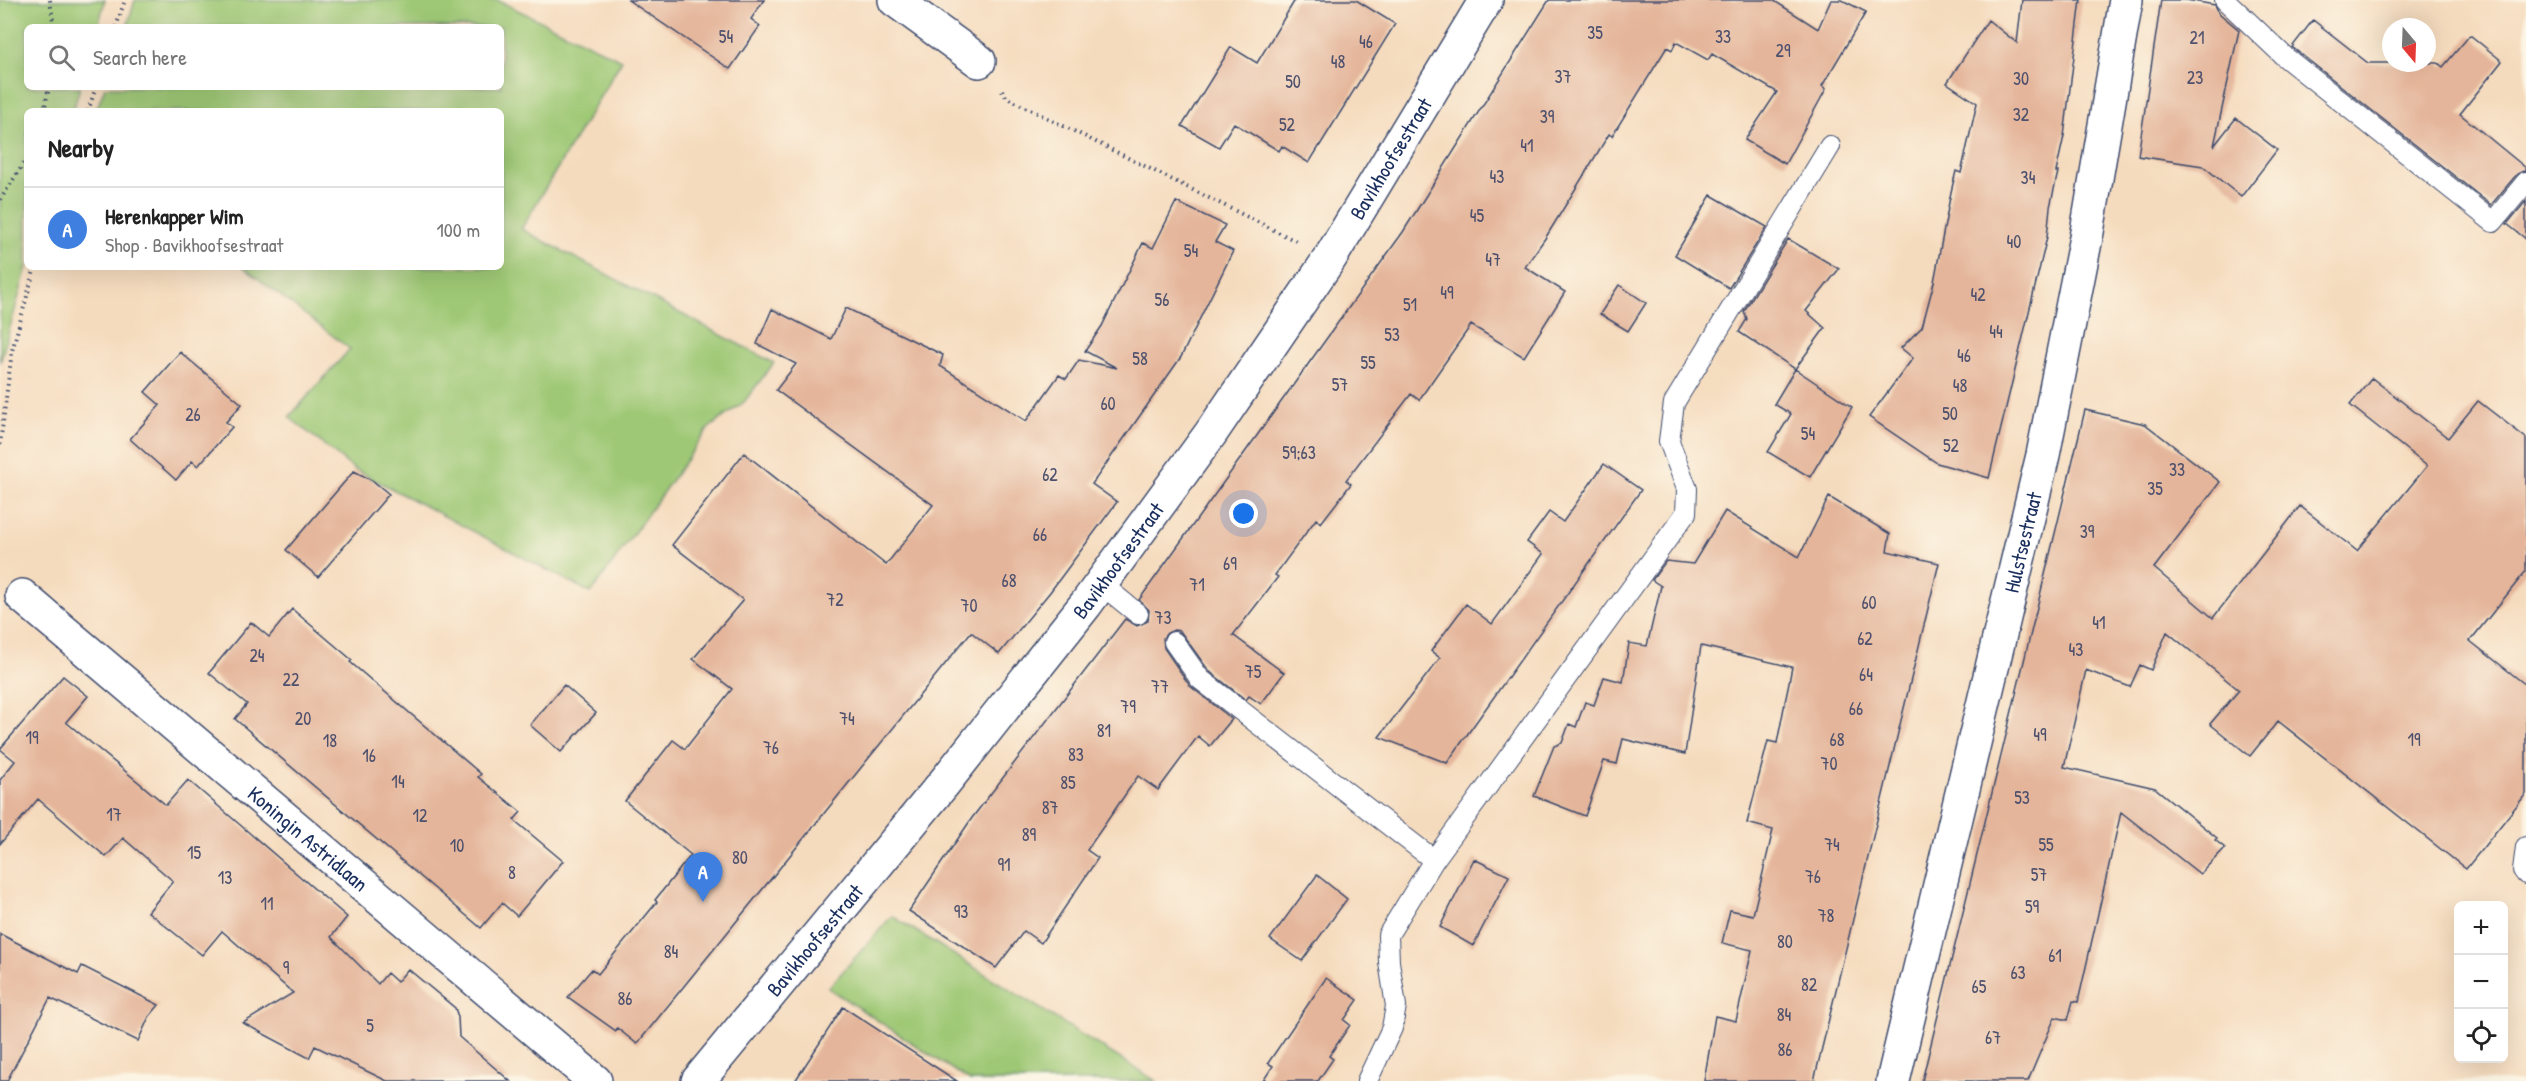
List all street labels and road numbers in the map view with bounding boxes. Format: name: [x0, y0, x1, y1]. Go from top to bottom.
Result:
street label: Bavikhoofsestraat: [1342, 91, 1439, 225]
street label: Hulstsestraat: [1996, 488, 2048, 596]
street label: Bavikhoofsestraat: [1065, 496, 1171, 625]
street label: Koningin Astridlaan: [242, 779, 375, 898]
street label: Bavikhoofsestraat: [760, 877, 870, 1002]

